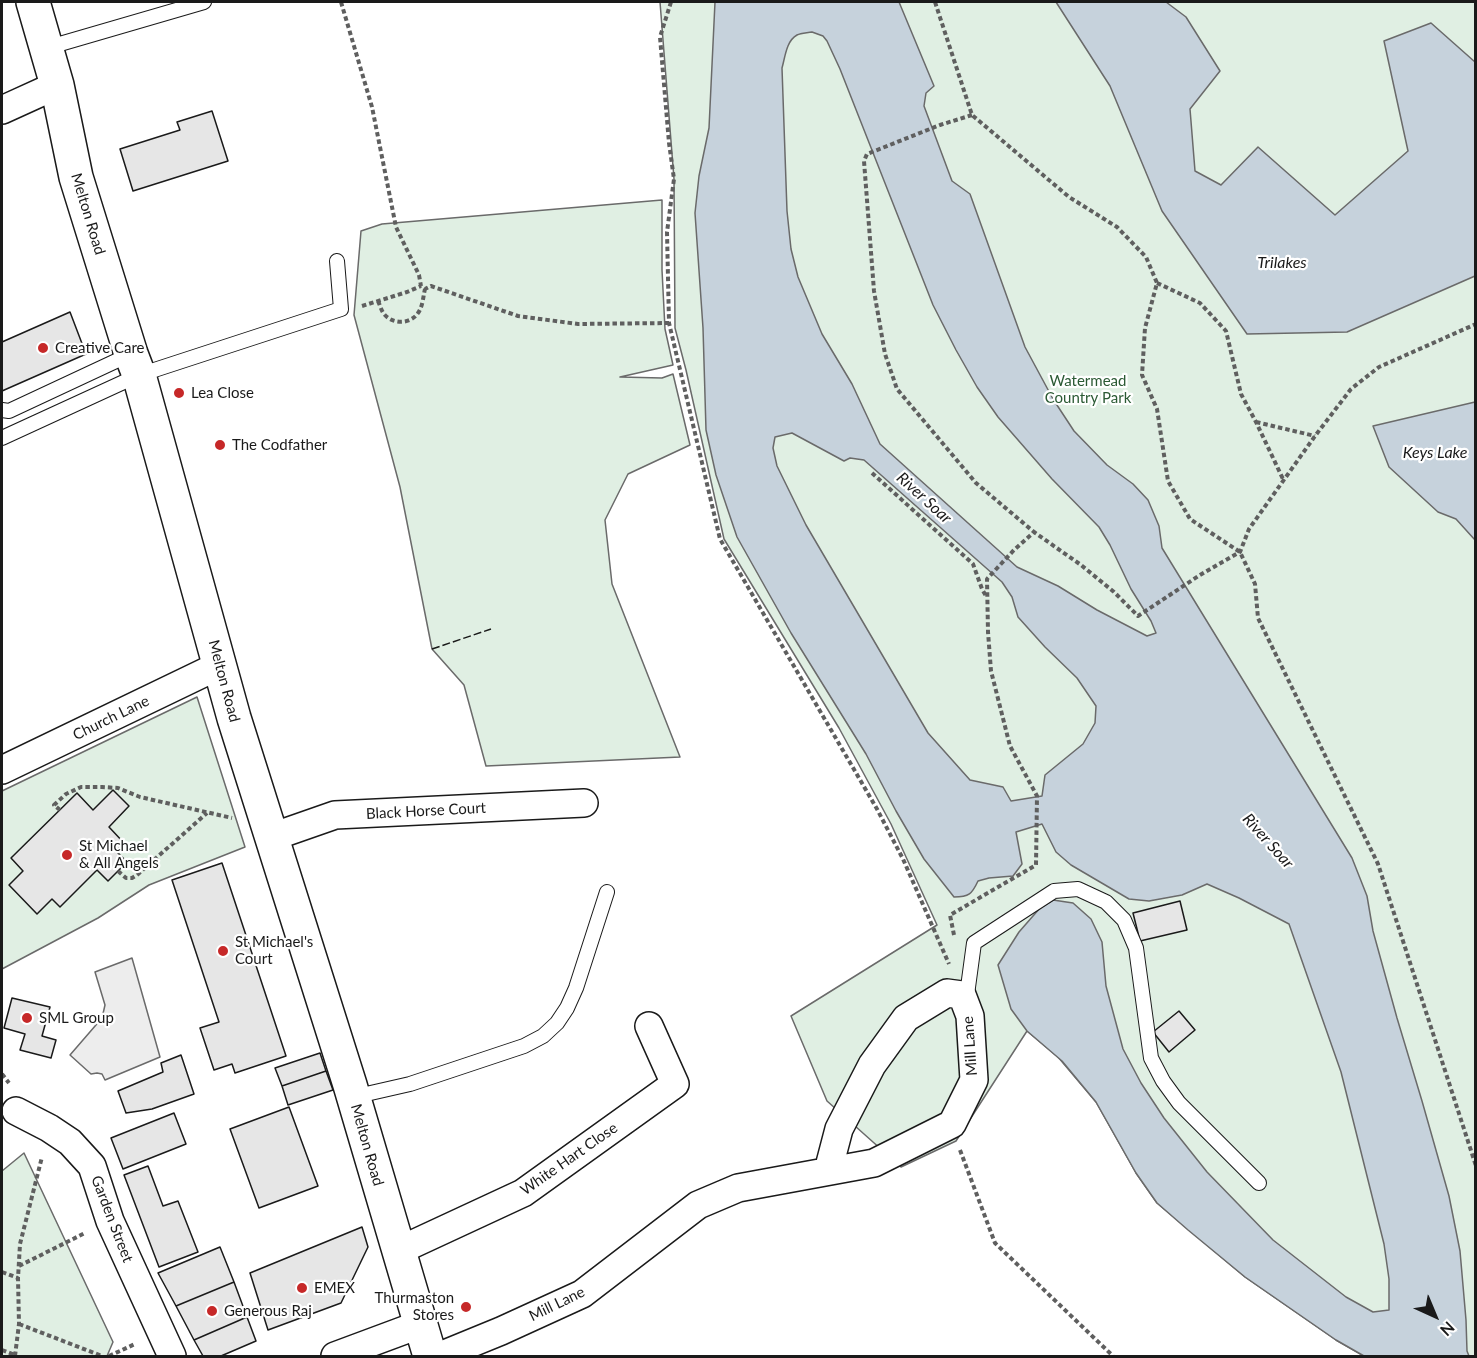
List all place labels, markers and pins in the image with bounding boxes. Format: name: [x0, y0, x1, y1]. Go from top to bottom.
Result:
place label: Creative Care: [55, 339, 144, 357]
marker: Creative Care: [36, 341, 50, 355]
place label: Lea Close: [191, 384, 254, 402]
marker: Lea Close: [172, 386, 186, 400]
place label: The Codfather: [232, 436, 327, 454]
marker: The Codfather: [213, 438, 227, 452]
place label: St Michael & All Angels: [79, 837, 159, 872]
marker: St Michael & All Angels: [60, 848, 74, 862]
place label: St Michael's Court: [235, 933, 313, 968]
marker: St Michael's Court: [216, 944, 230, 958]
place label: SML Group: [39, 1009, 114, 1027]
marker: SML Group: [20, 1011, 34, 1025]
place label: EMEX: [314, 1279, 355, 1297]
marker: EMEX: [295, 1281, 309, 1295]
place label: Thurmaston Stores: [375, 1289, 454, 1324]
marker: Thurmaston Stores: [459, 1300, 473, 1314]
place label: Generous Raj: [224, 1302, 312, 1320]
marker: Generous Raj: [205, 1304, 219, 1318]

